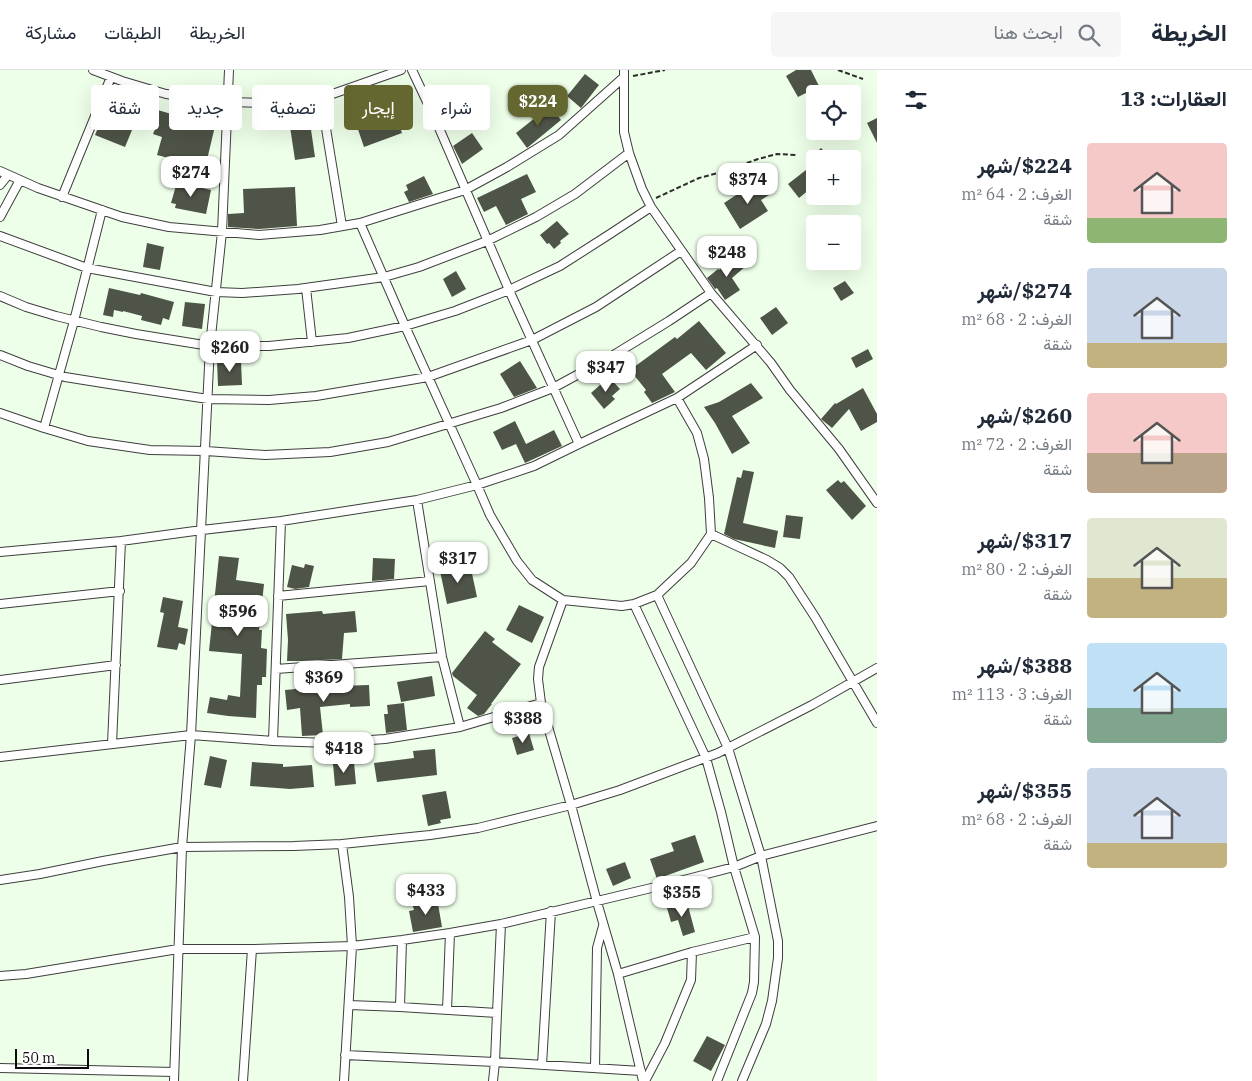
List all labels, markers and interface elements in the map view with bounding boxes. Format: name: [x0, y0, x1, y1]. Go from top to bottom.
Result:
search box: [771, 12, 1121, 57]
text: الخريطة: [1151, 16, 1227, 48]
text: ابحث هنا: [993, 20, 1063, 44]
text: مشاركة: [25, 21, 76, 44]
text: الطبقات: [104, 21, 161, 44]
text: الخريطة: [189, 21, 245, 44]
icon: search: [1075, 21, 1103, 49]
text: العقارات: 13: [1120, 84, 1227, 112]
chip: شقة: [91, 85, 159, 130]
chip: جديد: [169, 85, 242, 130]
chip: تصفية: [252, 85, 334, 130]
chip: إيجار: [344, 85, 413, 130]
chip: شراء: [423, 85, 490, 130]
pin: $224: [508, 85, 568, 127]
map controls: [806, 85, 861, 270]
button: locate: [806, 85, 861, 140]
icon: filters: [902, 86, 930, 114]
text: $224: [519, 91, 557, 111]
button: +: [806, 150, 861, 205]
text: $224/شهر: [977, 151, 1072, 179]
pin: $274: [161, 156, 221, 198]
text: $274: [172, 162, 210, 182]
pin: $374: [718, 162, 778, 205]
icon: home: [1127, 163, 1187, 223]
text: $374: [729, 169, 767, 189]
text: الغرف: 2 · 64 m²: [961, 184, 1072, 204]
text: شقة: [1043, 209, 1072, 229]
button: −: [806, 215, 861, 270]
pin: $248: [697, 236, 757, 278]
text: $248: [708, 242, 746, 262]
text: $274/شهر: [977, 276, 1072, 304]
icon: home: [1127, 288, 1187, 348]
text: الغرف: 2 · 68 m²: [961, 309, 1072, 329]
pin: $260: [200, 330, 260, 373]
text: شقة: [1043, 334, 1072, 354]
text: $260: [211, 337, 249, 357]
pin: $347: [576, 350, 636, 393]
text: $347: [587, 357, 625, 377]
text: $260/شهر: [977, 401, 1072, 429]
icon: home: [1127, 413, 1187, 473]
text: الغرف: 2 · 72 m²: [961, 434, 1072, 454]
text: شقة: [1043, 459, 1072, 479]
text: $317/شهر: [977, 526, 1072, 554]
icon: home: [1127, 538, 1187, 598]
pin: $317: [428, 542, 488, 584]
text: $317: [439, 548, 477, 568]
text: الغرف: 2 · 80 m²: [961, 559, 1072, 579]
text: شقة: [1043, 584, 1072, 604]
pin: $596: [208, 594, 268, 637]
text: $596: [219, 601, 257, 621]
text: $388/شهر: [977, 651, 1072, 679]
pin: $369: [294, 660, 354, 703]
icon: home: [1127, 663, 1187, 723]
text: $369: [305, 667, 343, 687]
text: الغرف: 3 · 113 m²: [952, 684, 1072, 704]
pin: $388: [493, 702, 553, 744]
text: $388: [504, 708, 542, 728]
text: شقة: [1043, 709, 1072, 729]
pin: $418: [314, 732, 374, 774]
text: $418: [325, 738, 363, 758]
text: $355/شهر: [977, 776, 1072, 804]
icon: home: [1127, 788, 1187, 848]
text: الغرف: 2 · 68 m²: [961, 809, 1072, 829]
text: شقة: [1043, 834, 1072, 854]
pin: $433: [396, 874, 456, 916]
pin: $355: [652, 876, 712, 918]
text: $433: [407, 880, 445, 900]
text: $355: [663, 882, 701, 902]
scale bar: [15, 1046, 89, 1069]
text: 50 m: [22, 1049, 55, 1067]

